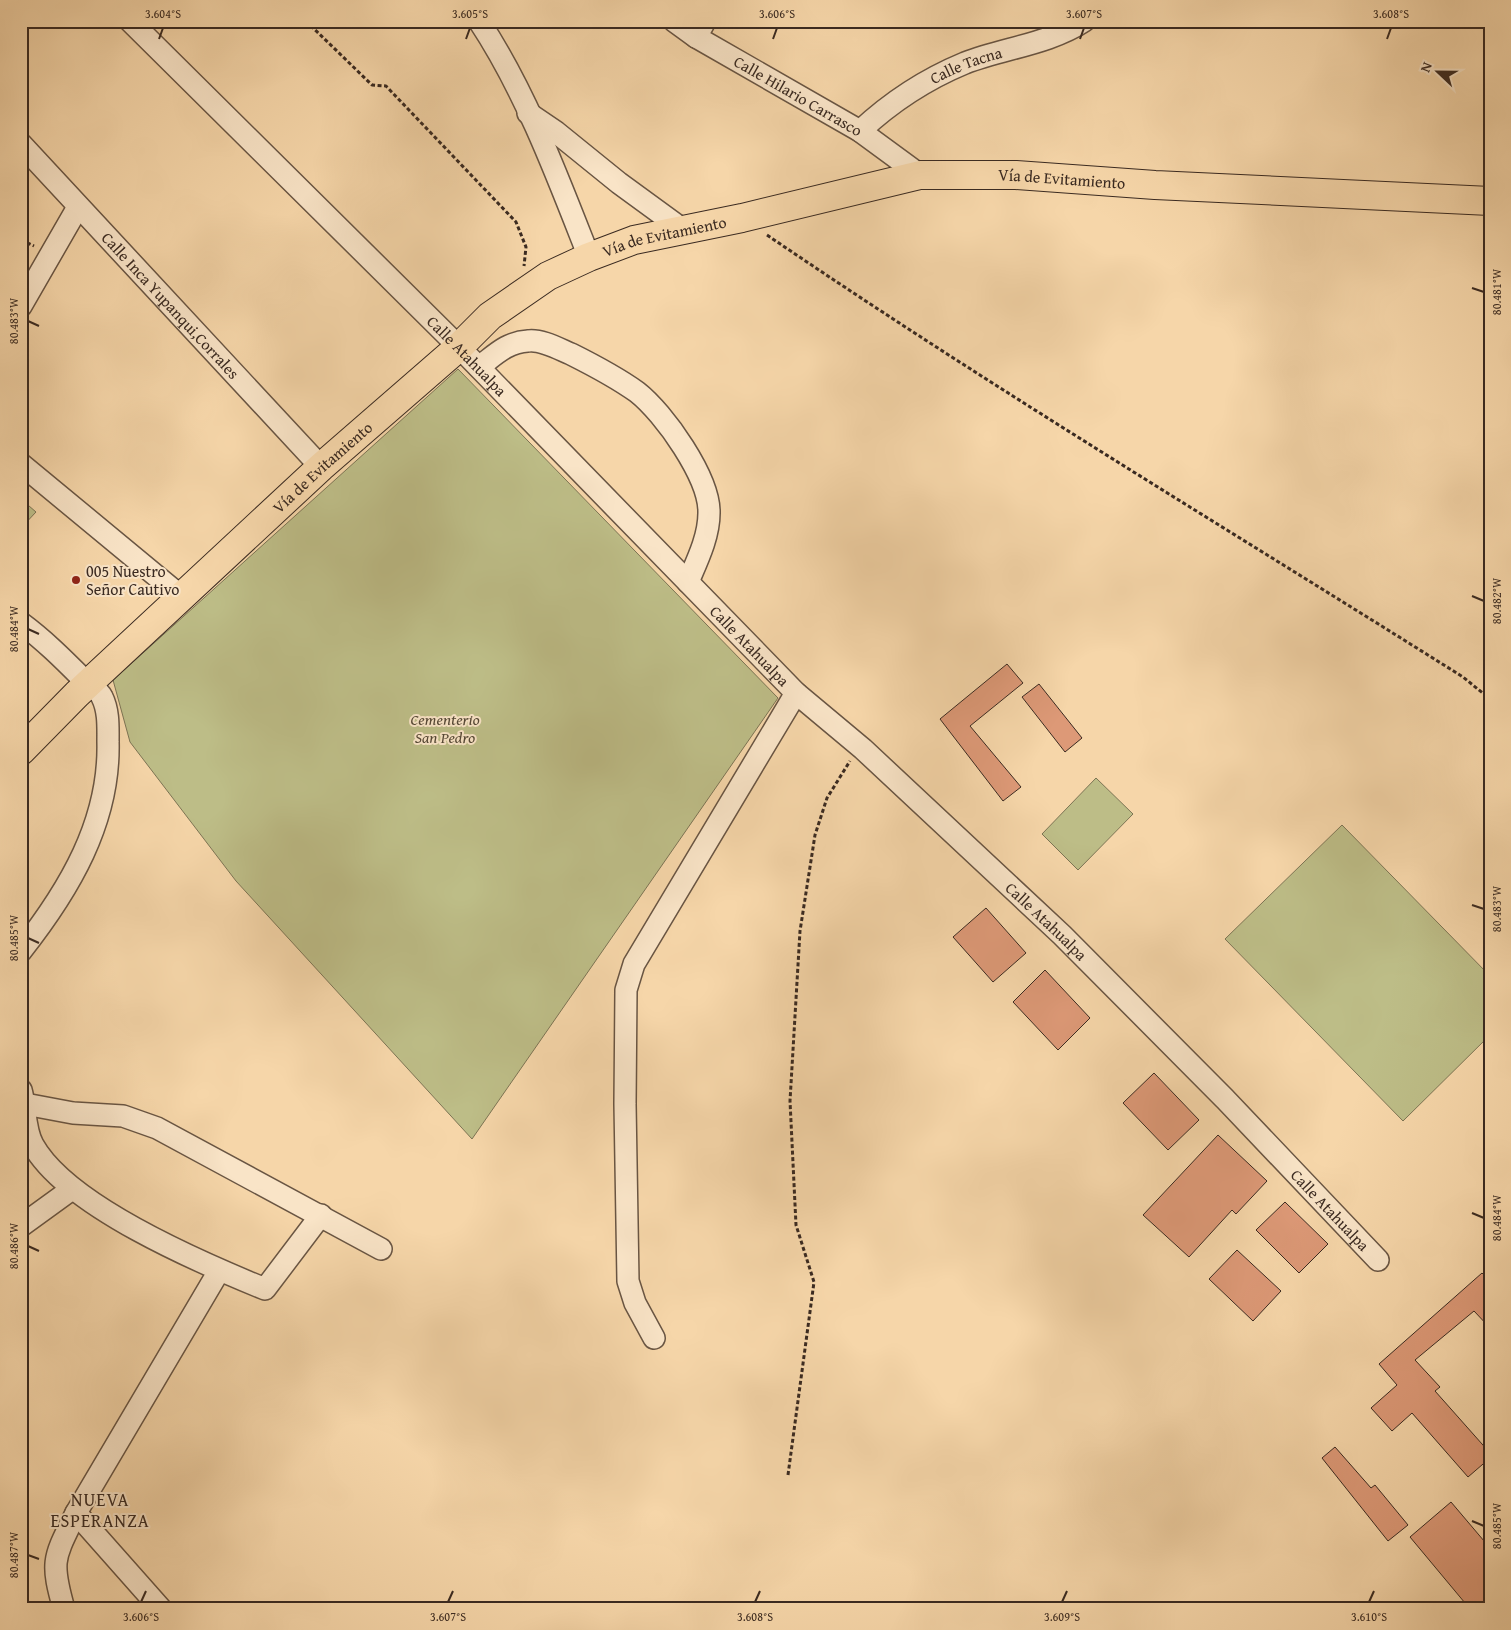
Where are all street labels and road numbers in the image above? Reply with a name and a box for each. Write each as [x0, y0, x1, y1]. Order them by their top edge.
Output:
street label: Calle Tacna [925, 40, 1005, 90]
street label: Calle Hilario Carrasco [729, 49, 867, 142]
street label: Vía de Evitamiento [998, 163, 1126, 195]
street label: Vía de Evitamiento [599, 209, 729, 263]
street label: Calle Inca Yupanqui,Corrales [96, 226, 245, 384]
street label: Calle Atahualpa [422, 310, 513, 402]
street label: Vía de Evitamiento [267, 416, 378, 519]
street label: Calle Atahualpa [705, 600, 795, 692]
street label: Calle Atahualpa [1000, 876, 1093, 966]
street label: Calle Atahualpa [1285, 1163, 1376, 1257]

